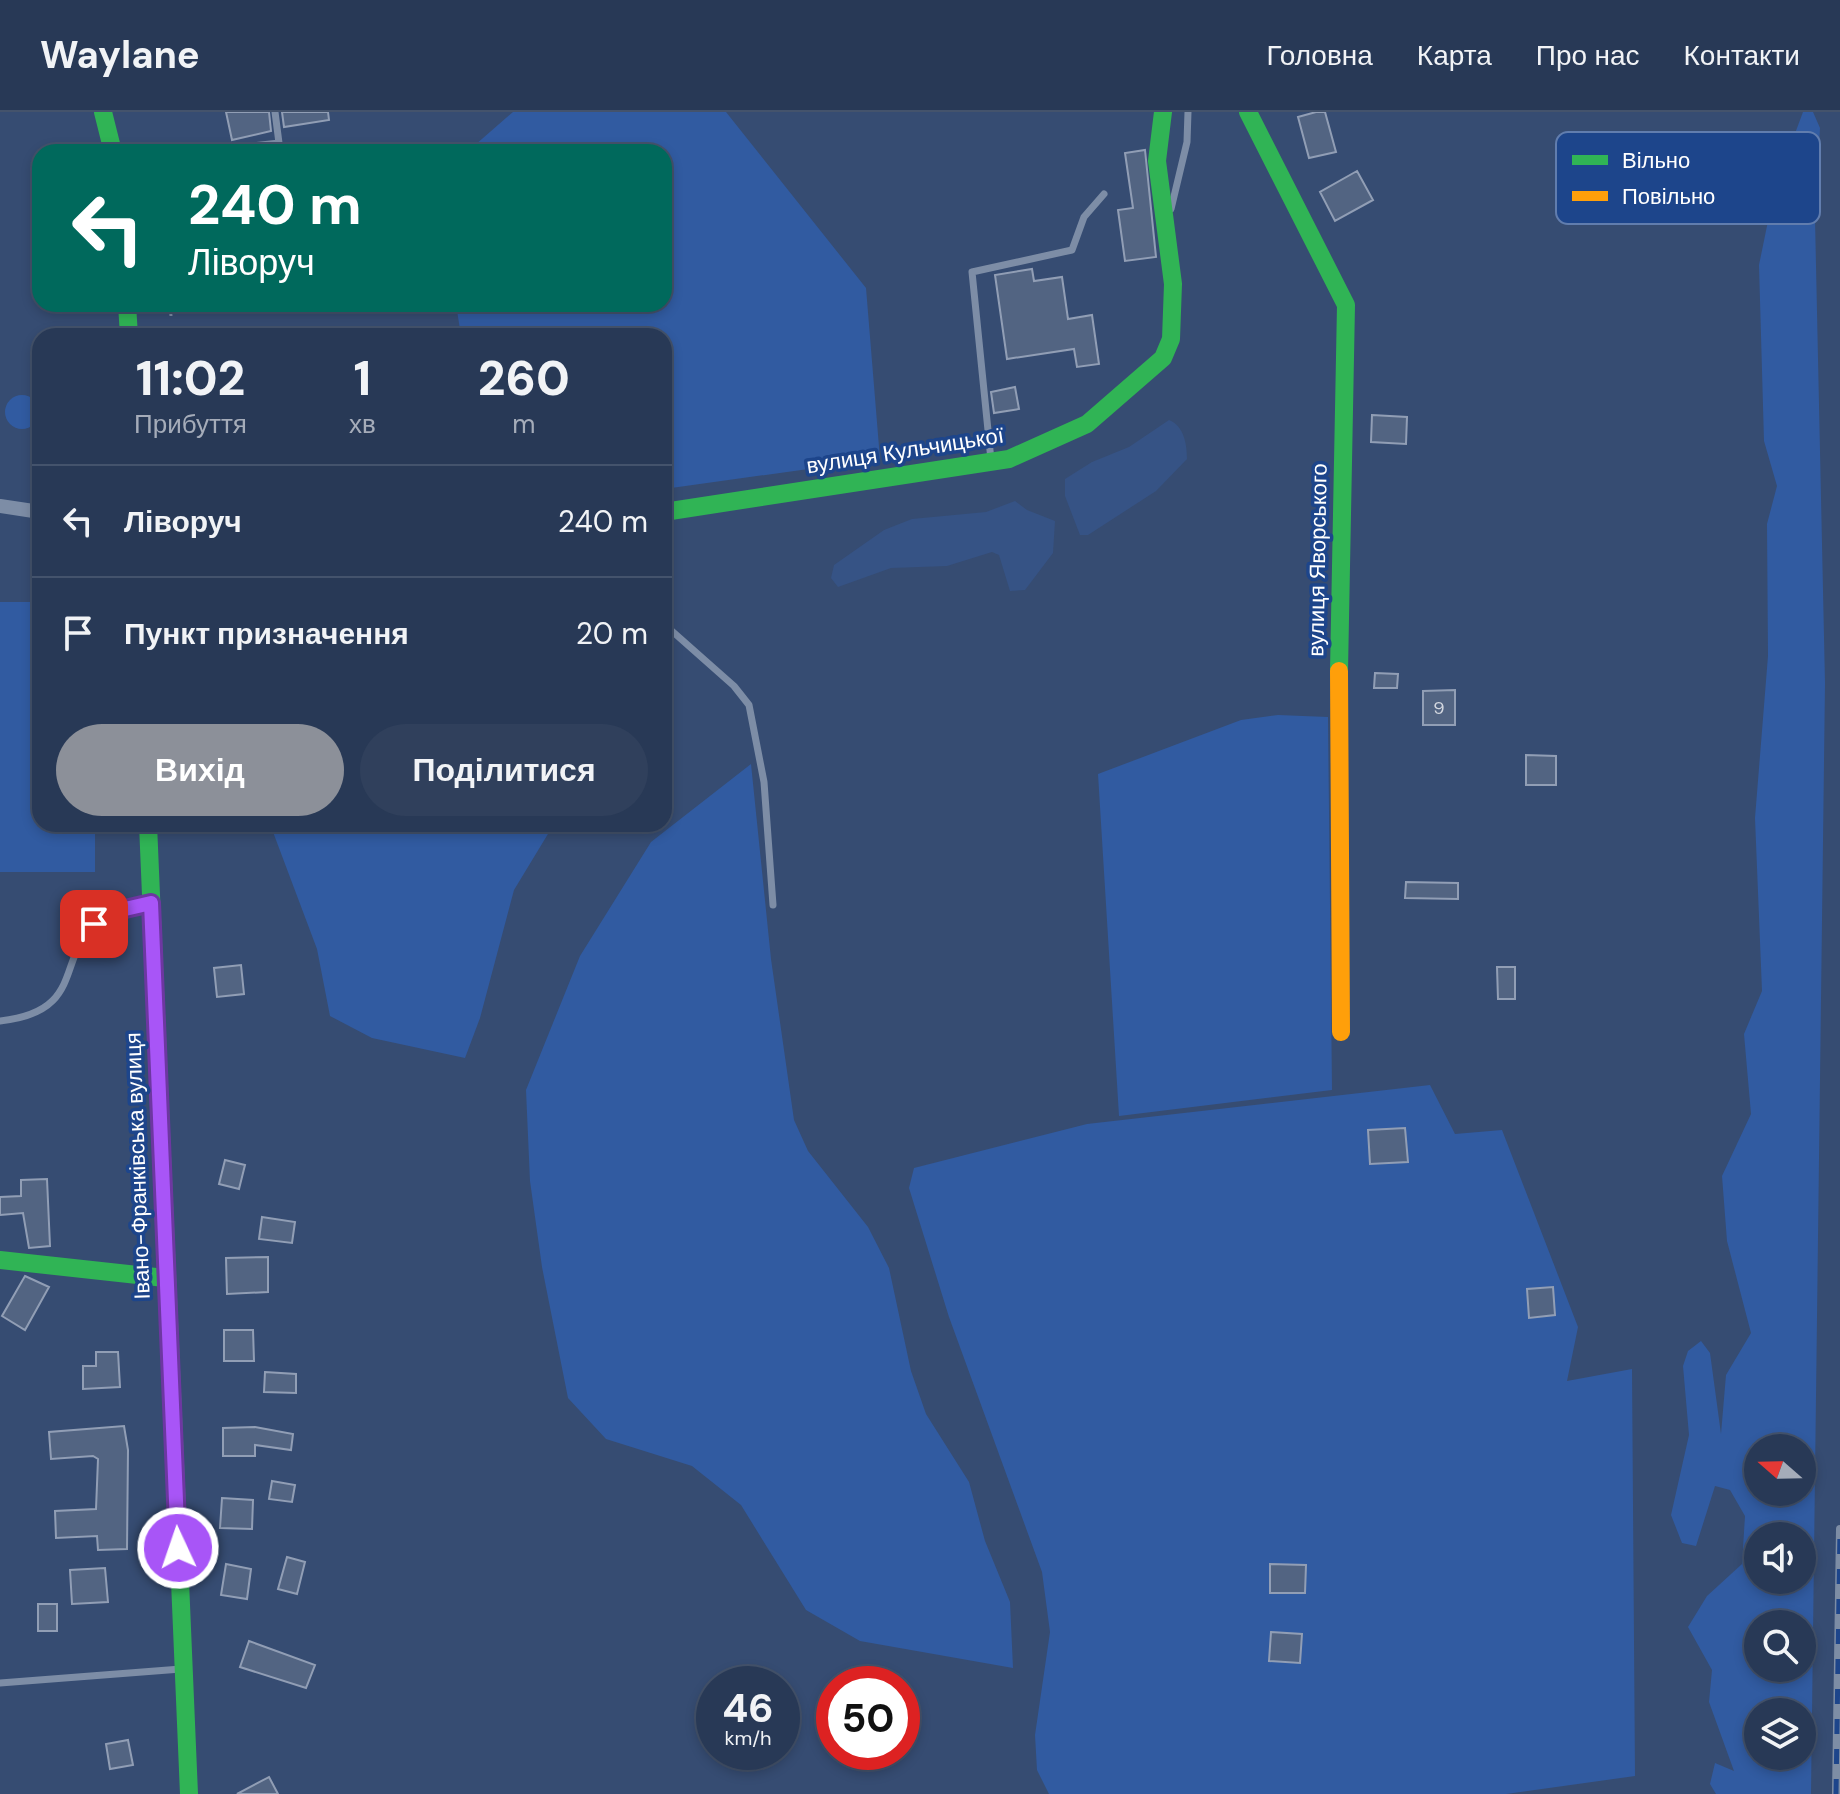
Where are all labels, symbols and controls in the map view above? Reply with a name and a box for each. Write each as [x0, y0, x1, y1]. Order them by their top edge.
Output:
text: Waylane [40, 30, 200, 80]
text: Головна [1266, 37, 1373, 74]
text: Карта [1417, 37, 1492, 74]
text: Про нас [1536, 37, 1640, 74]
text: Контакти [1684, 37, 1800, 74]
legend [1556, 132, 1820, 224]
text: Вільно [1622, 146, 1690, 175]
text: 240 m [188, 168, 362, 241]
icon: left [56, 176, 160, 280]
text: Повільно [1622, 182, 1715, 211]
text: Ліворуч [188, 239, 315, 286]
text: 11:02 [136, 347, 245, 410]
text: 1 [354, 347, 371, 410]
text: 260 [478, 347, 570, 410]
text: Прибуття [134, 407, 247, 441]
text: хв [349, 407, 376, 441]
text: m [512, 407, 535, 441]
street label: вулиця Кульчицької [804, 421, 1006, 480]
street label: вулиця Яворського [1301, 463, 1334, 657]
icon: left [56, 499, 100, 543]
text: Ліворуч [124, 502, 242, 541]
text: 240 m [558, 502, 648, 541]
icon: arrive [56, 611, 100, 655]
text: Пункт призначення [124, 614, 409, 653]
text: 20 m [576, 614, 648, 653]
house number: 9 [1433, 696, 1445, 720]
button: Вихід [56, 724, 344, 816]
button: Поділитися [360, 724, 648, 816]
pin [60, 890, 128, 958]
icon: arrive [72, 902, 116, 946]
street label: Івано-Франківська вулиця [118, 1032, 157, 1300]
north arrow [1744, 1434, 1816, 1506]
map controls [1744, 1434, 1816, 1770]
position arrow [136, 1506, 220, 1590]
button: sound [1744, 1522, 1816, 1594]
button: search [1744, 1610, 1816, 1682]
speed limit sign: 50 [816, 1666, 920, 1770]
text: 46 [722, 1682, 774, 1734]
button: layers [1744, 1698, 1816, 1770]
text: km/h [724, 1725, 772, 1751]

